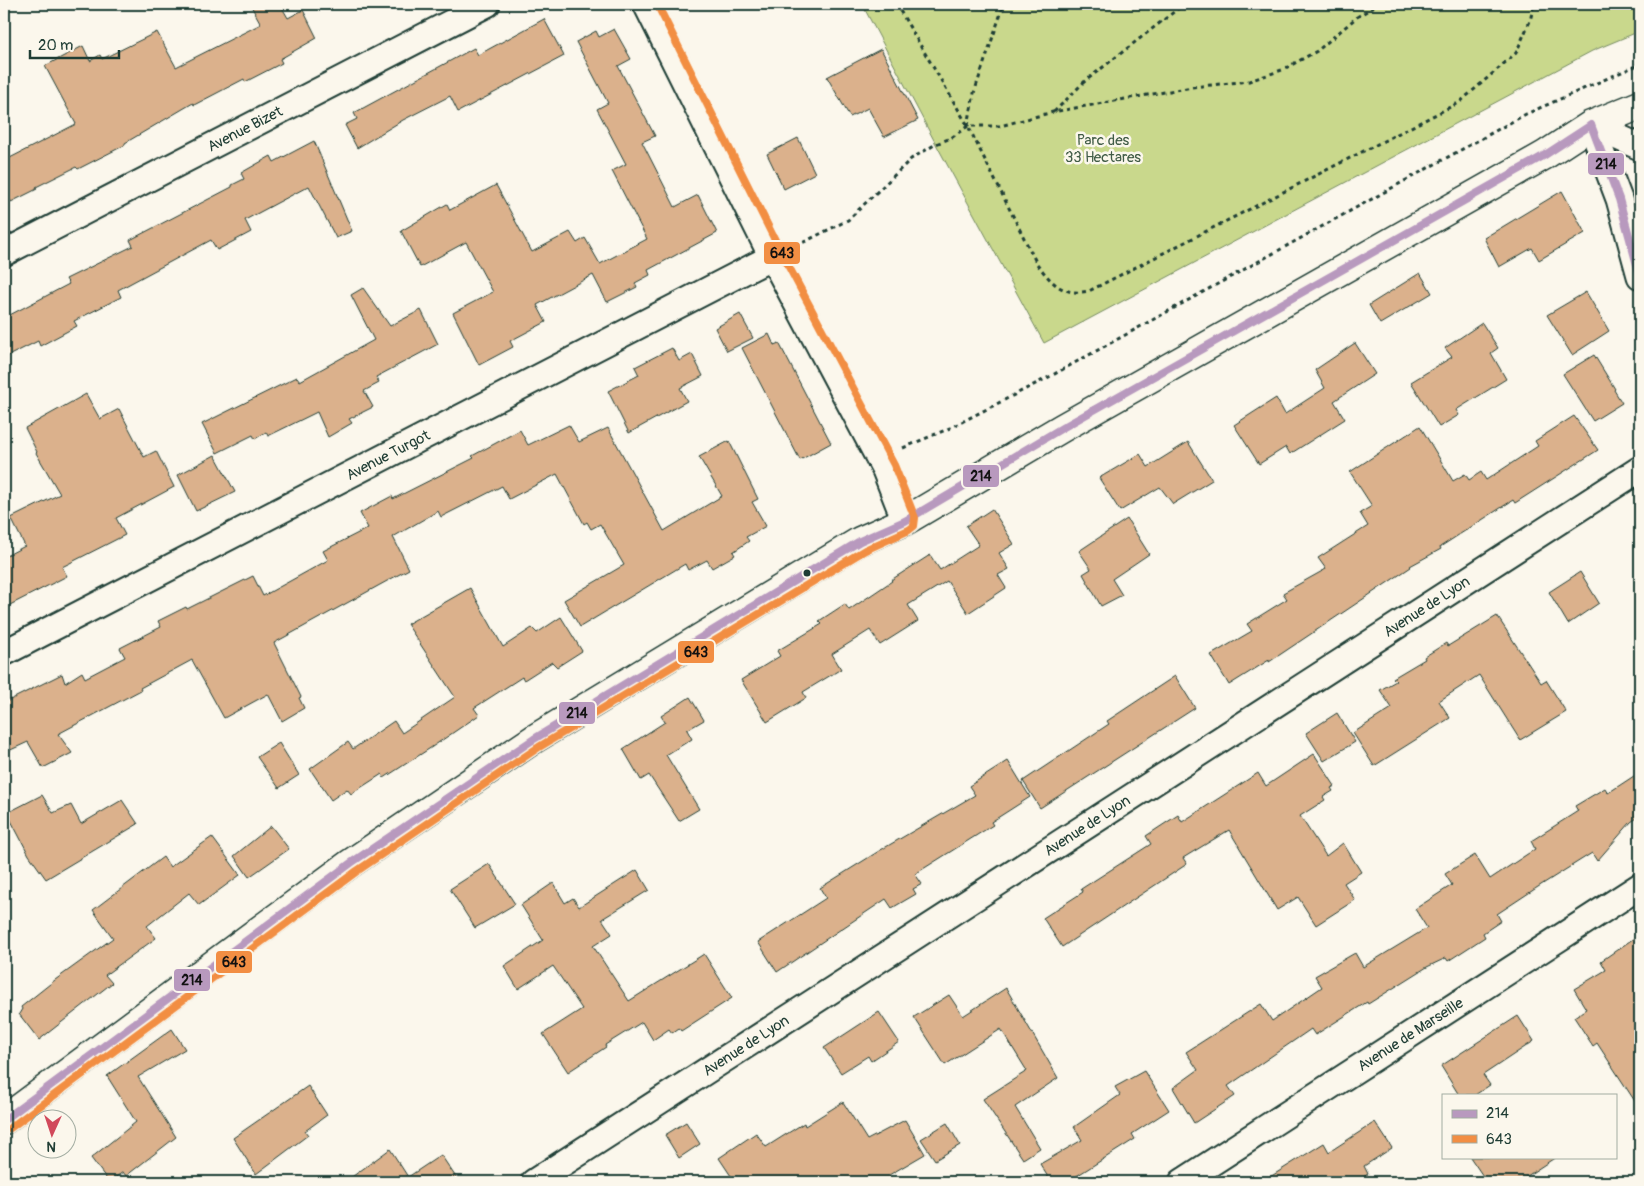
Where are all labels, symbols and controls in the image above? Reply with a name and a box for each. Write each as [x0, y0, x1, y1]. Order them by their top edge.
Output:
scale bar [30, 28, 119, 60]
text: 20 m [38, 36, 73, 55]
street label: Avenue Bizet [204, 101, 286, 156]
park label: Parc des 33 Hectares [1065, 131, 1141, 167]
line badge: 214 [1587, 152, 1625, 176]
text: 214 [1595, 156, 1618, 173]
line badge: 643 [763, 241, 801, 265]
text: 643 [770, 245, 794, 262]
street label: Avenue Turgot [343, 425, 434, 485]
line badge: 214 [962, 464, 1000, 488]
text: 214 [970, 468, 993, 485]
unlabelled marker [802, 568, 812, 578]
street label: Avenue de Lyon [1380, 572, 1473, 641]
line badge: 643 [677, 640, 715, 664]
text: 643 [684, 644, 708, 661]
line badge: 214 [558, 701, 596, 725]
text: 214 [566, 705, 589, 722]
street label: Avenue de Lyon [1040, 791, 1134, 860]
line badge: 643 [215, 950, 253, 974]
text: 643 [222, 954, 246, 971]
line badge: 214 [173, 968, 211, 992]
text: 214 [181, 972, 204, 989]
street label: Avenue de Marseille [1354, 993, 1467, 1075]
street label: Avenue de Lyon [699, 1011, 793, 1080]
legend [1442, 1094, 1616, 1158]
text: 214 [1486, 1104, 1509, 1123]
north arrow [28, 1108, 78, 1158]
text: 643 [1486, 1130, 1512, 1149]
text: N [46, 1138, 57, 1155]

